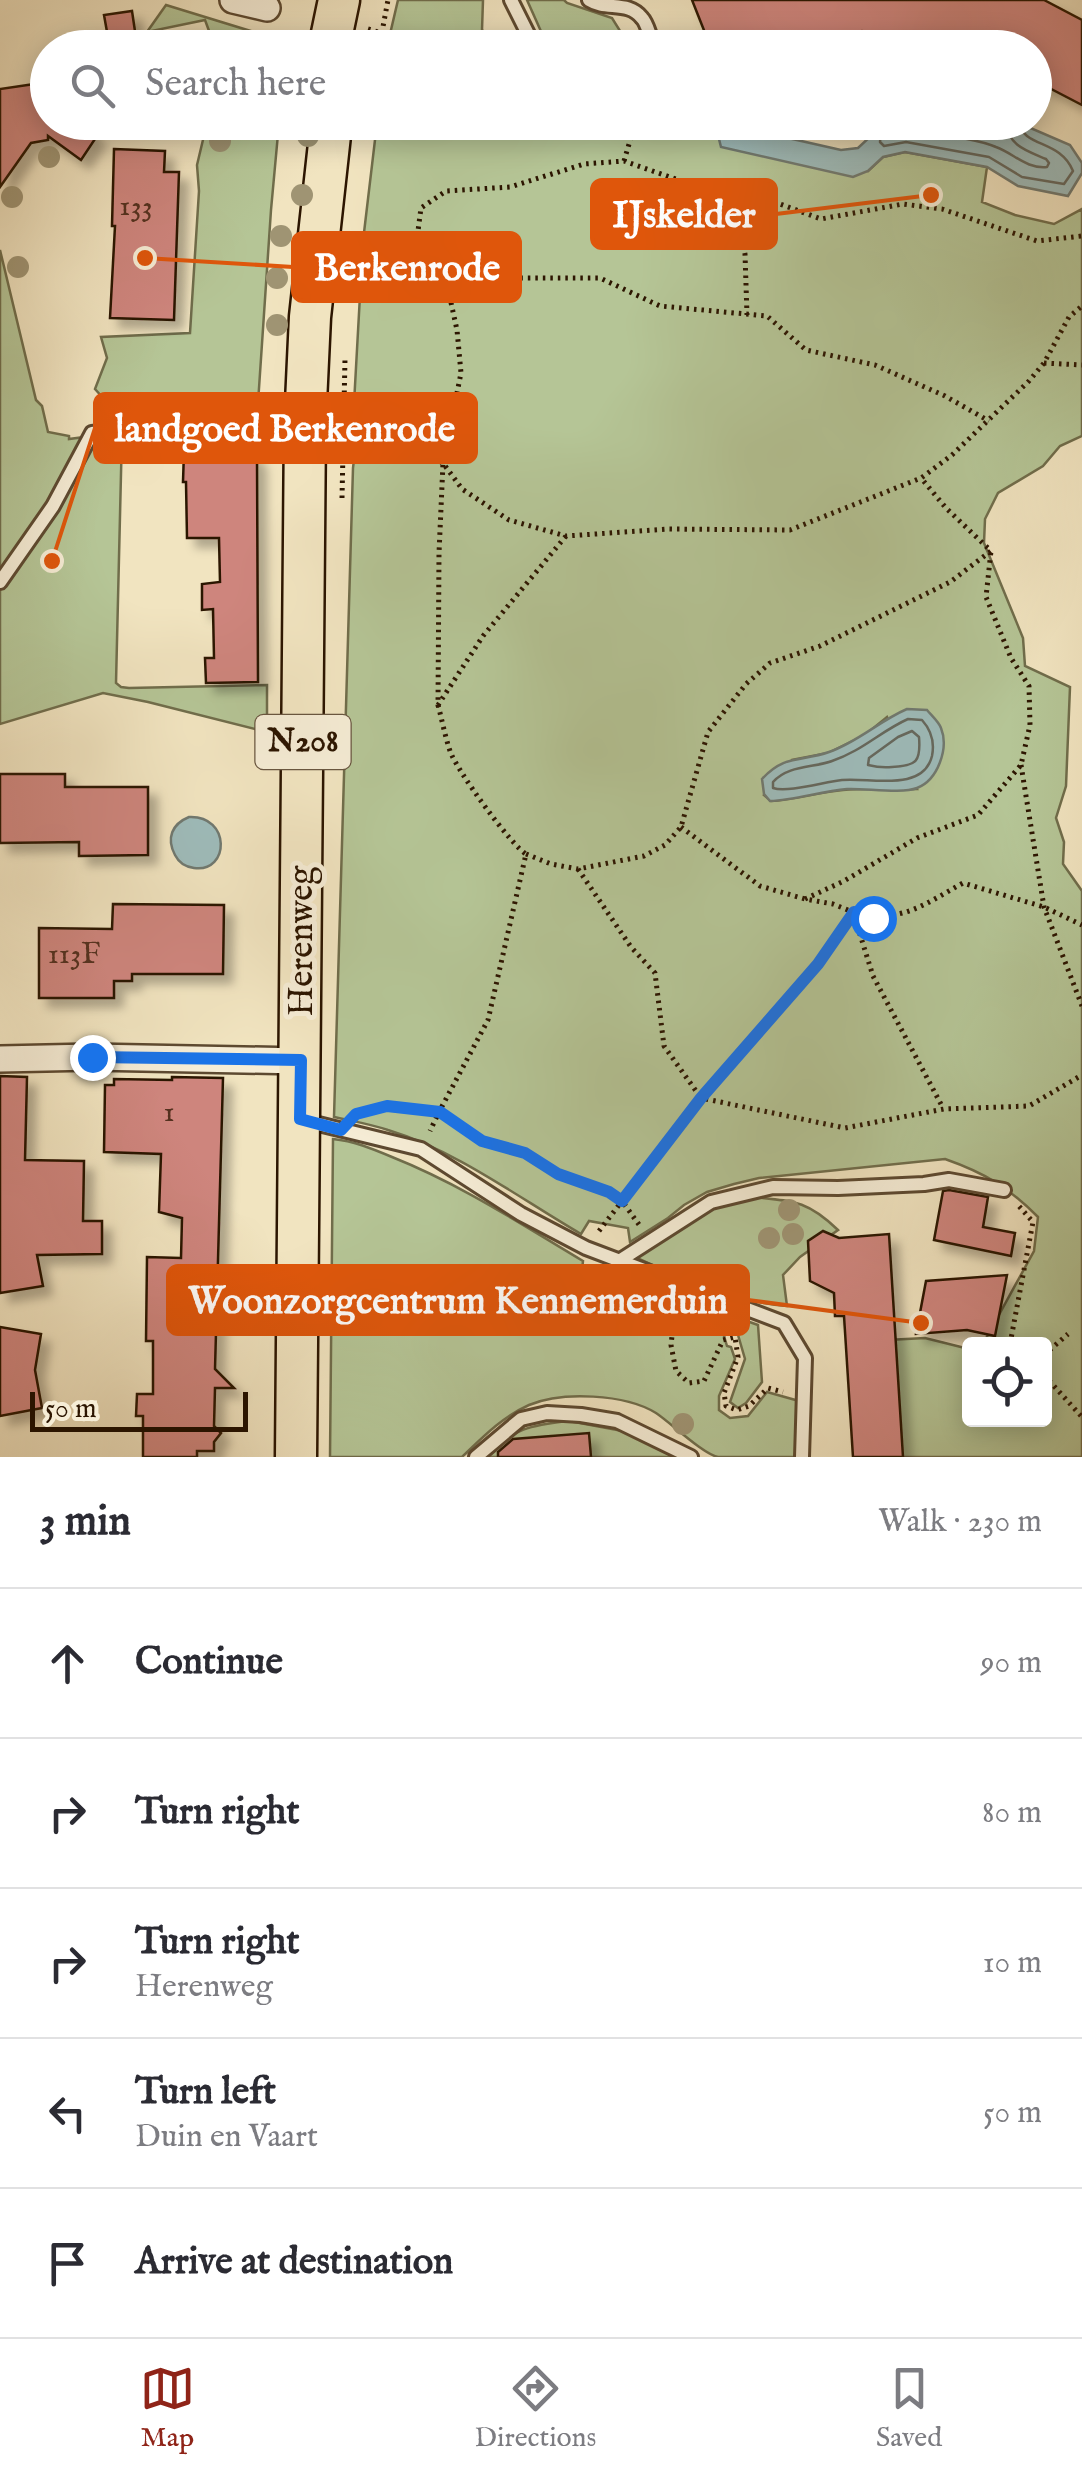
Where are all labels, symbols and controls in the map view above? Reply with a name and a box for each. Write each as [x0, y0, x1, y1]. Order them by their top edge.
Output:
search box [30, 30, 1052, 140]
icon: search [65, 58, 120, 113]
text: Search here [145, 61, 326, 109]
callout: IJskelder [592, 180, 776, 248]
house number: 133 [119, 188, 153, 226]
text: IJskelder [612, 193, 757, 241]
callout: Berkenrode [293, 233, 520, 301]
text: Berkenrode [314, 246, 501, 294]
callout: landgoed Berkenrode [95, 394, 476, 462]
text: landgoed Berkenrode [114, 407, 456, 455]
road number: N208 [256, 715, 350, 769]
street label: Herenweg [280, 865, 325, 1016]
route start [851, 896, 897, 942]
house number: 113F [48, 936, 100, 974]
route end [70, 1035, 116, 1081]
house number: 1 [163, 1094, 175, 1132]
callout: Woonzorgcentrum Kennemerduin [168, 1266, 748, 1334]
text: Woonzorgcentrum Kennemerduin [188, 1279, 728, 1327]
map controls [962, 1337, 1052, 1427]
button: locate [962, 1337, 1052, 1427]
scale bar [30, 1387, 248, 1432]
text: 50 m [45, 1392, 97, 1427]
text: 3 min [40, 1496, 131, 1549]
text: Walk · 230 m [878, 1502, 1042, 1543]
icon: ahead [40, 1636, 95, 1691]
text: Continue [135, 1639, 283, 1687]
text: 90 m [981, 1643, 1042, 1684]
icon: right [40, 1786, 95, 1841]
text: Turn right [135, 1789, 299, 1837]
text: 80 m [982, 1793, 1042, 1834]
text: Turn right [135, 1919, 299, 1967]
icon: right [40, 1936, 95, 1991]
text: 10 m [983, 1943, 1042, 1984]
text: Herenweg [135, 1967, 273, 2008]
text: Turn left [135, 2069, 276, 2117]
icon: left [40, 2086, 95, 2141]
text: 50 m [983, 2093, 1042, 2134]
text: Duin en Vaart [135, 2117, 318, 2158]
icon: arrive [40, 2236, 95, 2291]
text: Arrive at destination [135, 2239, 453, 2287]
tab: Map [140, 2361, 195, 2456]
tab: Directions [474, 2361, 596, 2456]
tab: Saved [876, 2361, 942, 2456]

